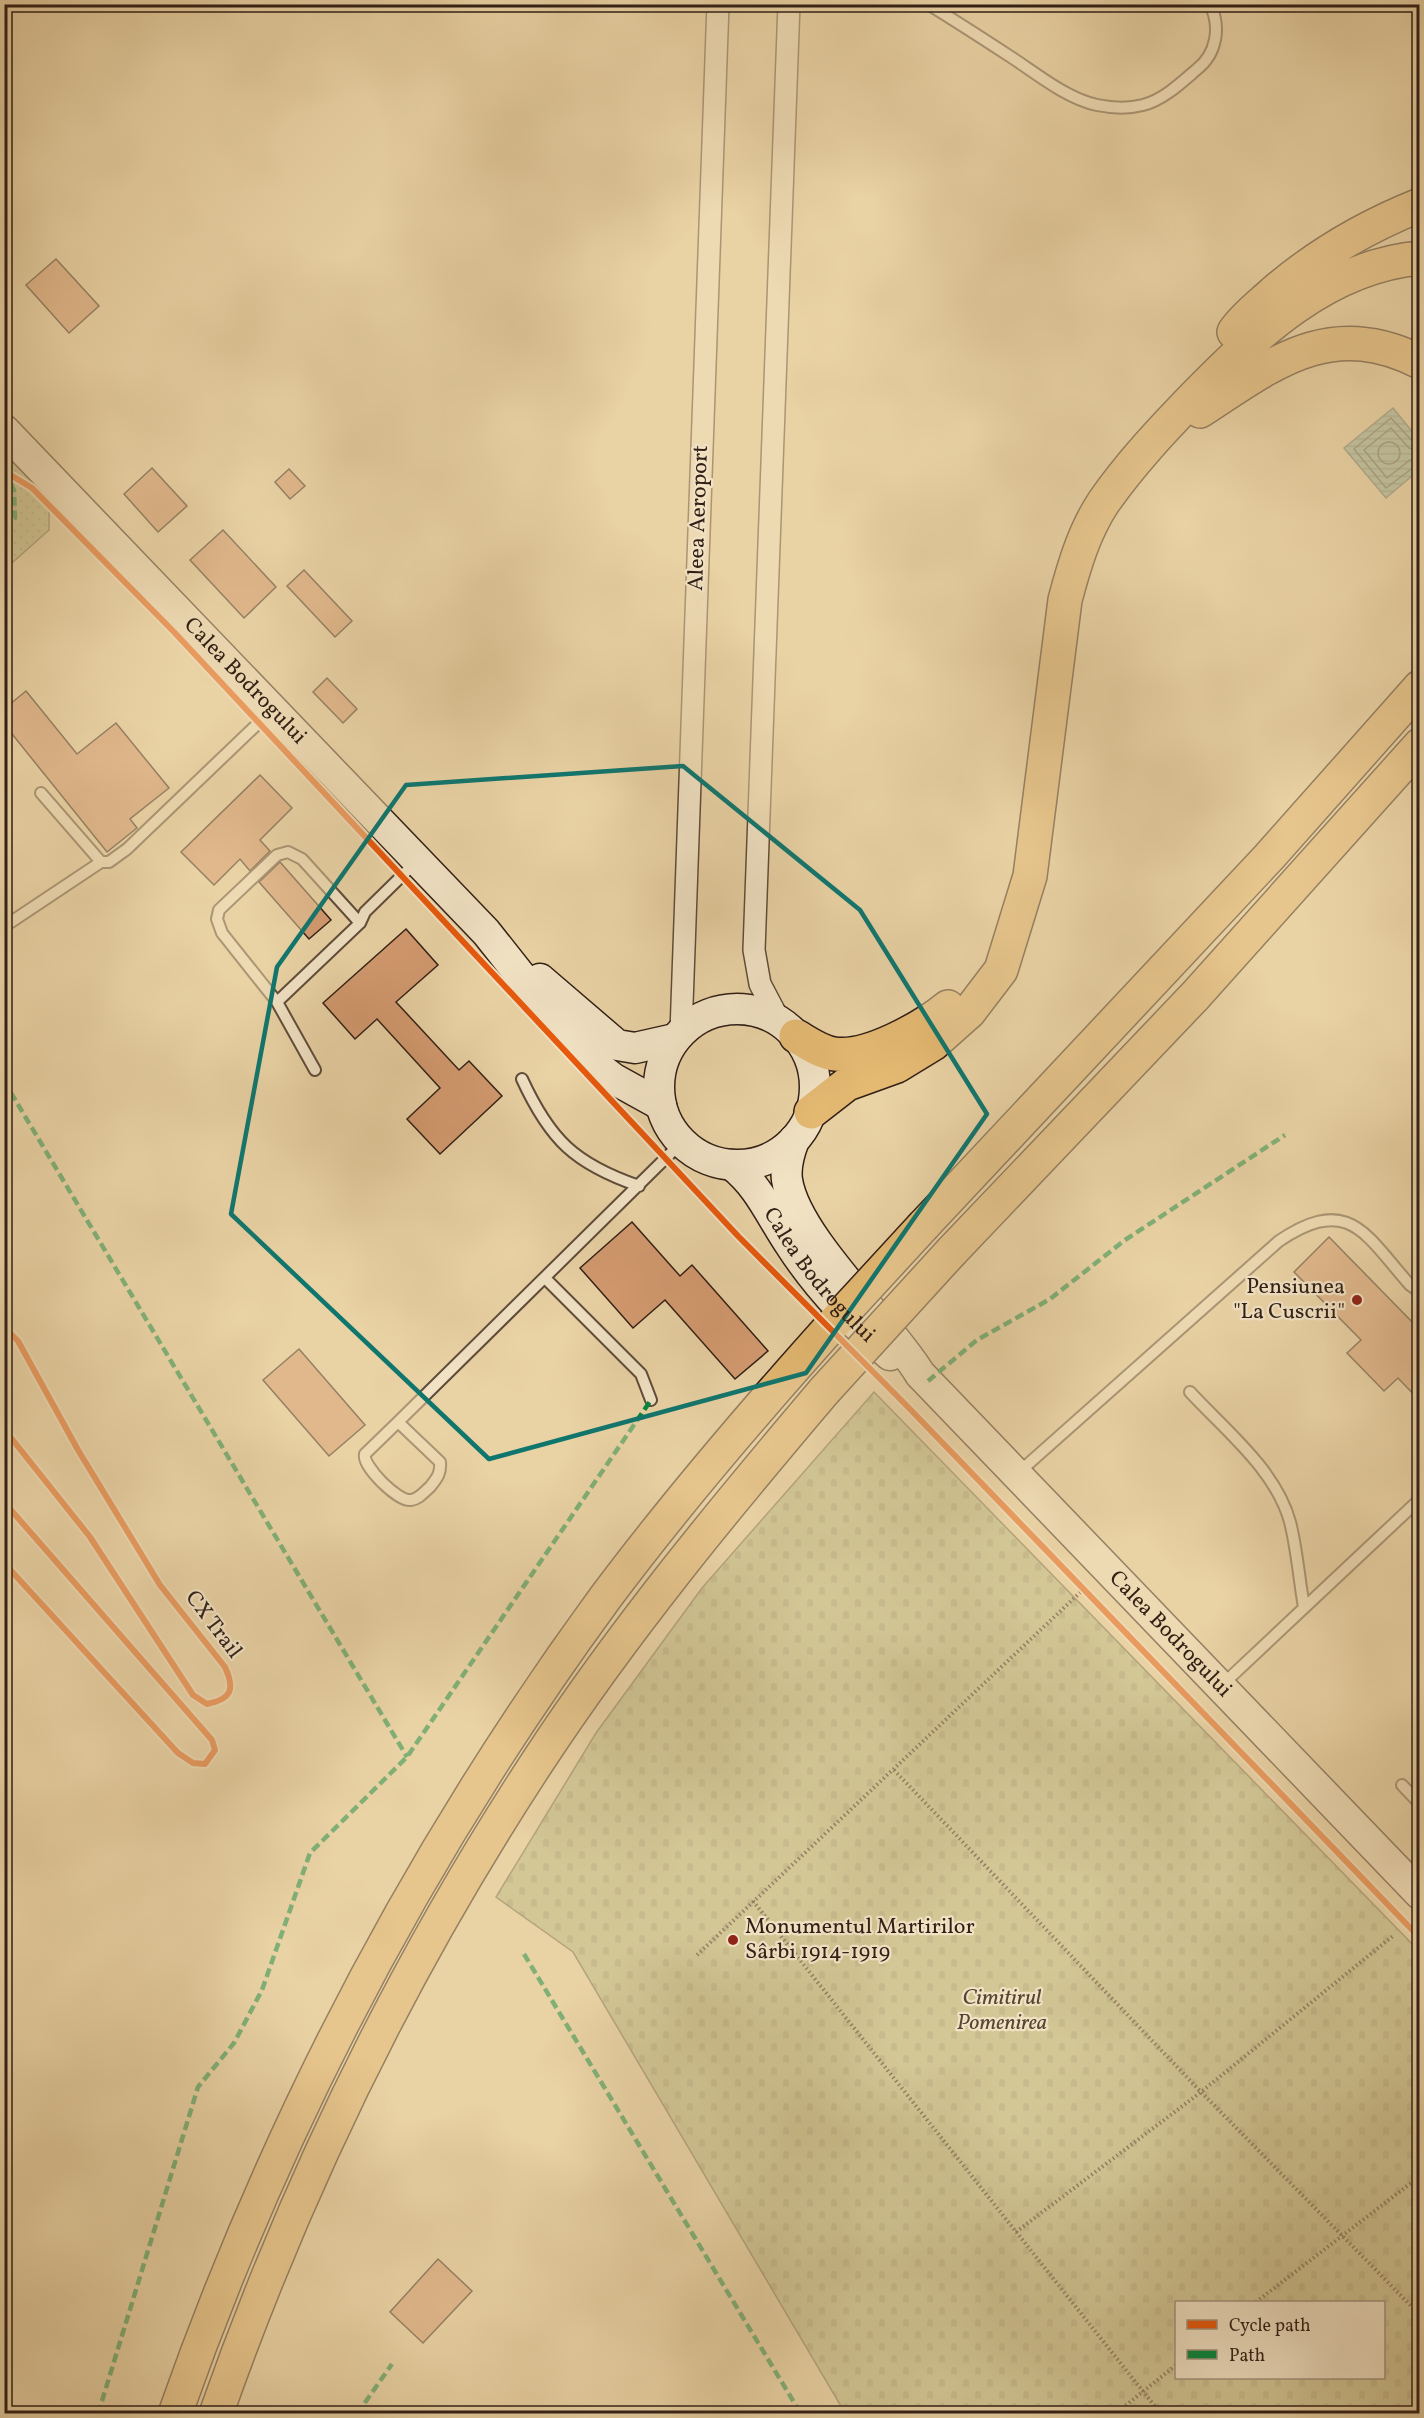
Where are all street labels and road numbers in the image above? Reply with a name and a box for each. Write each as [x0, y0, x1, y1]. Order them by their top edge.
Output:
street label: Aleea Aeroport [681, 444, 717, 591]
street label: Calea Bodrogului [176, 610, 314, 752]
street label: Calea Bodrogului [755, 1202, 882, 1350]
street label: Calea Bodrogului [1102, 1564, 1239, 1705]
street label: CX Trail [177, 1584, 249, 1666]

